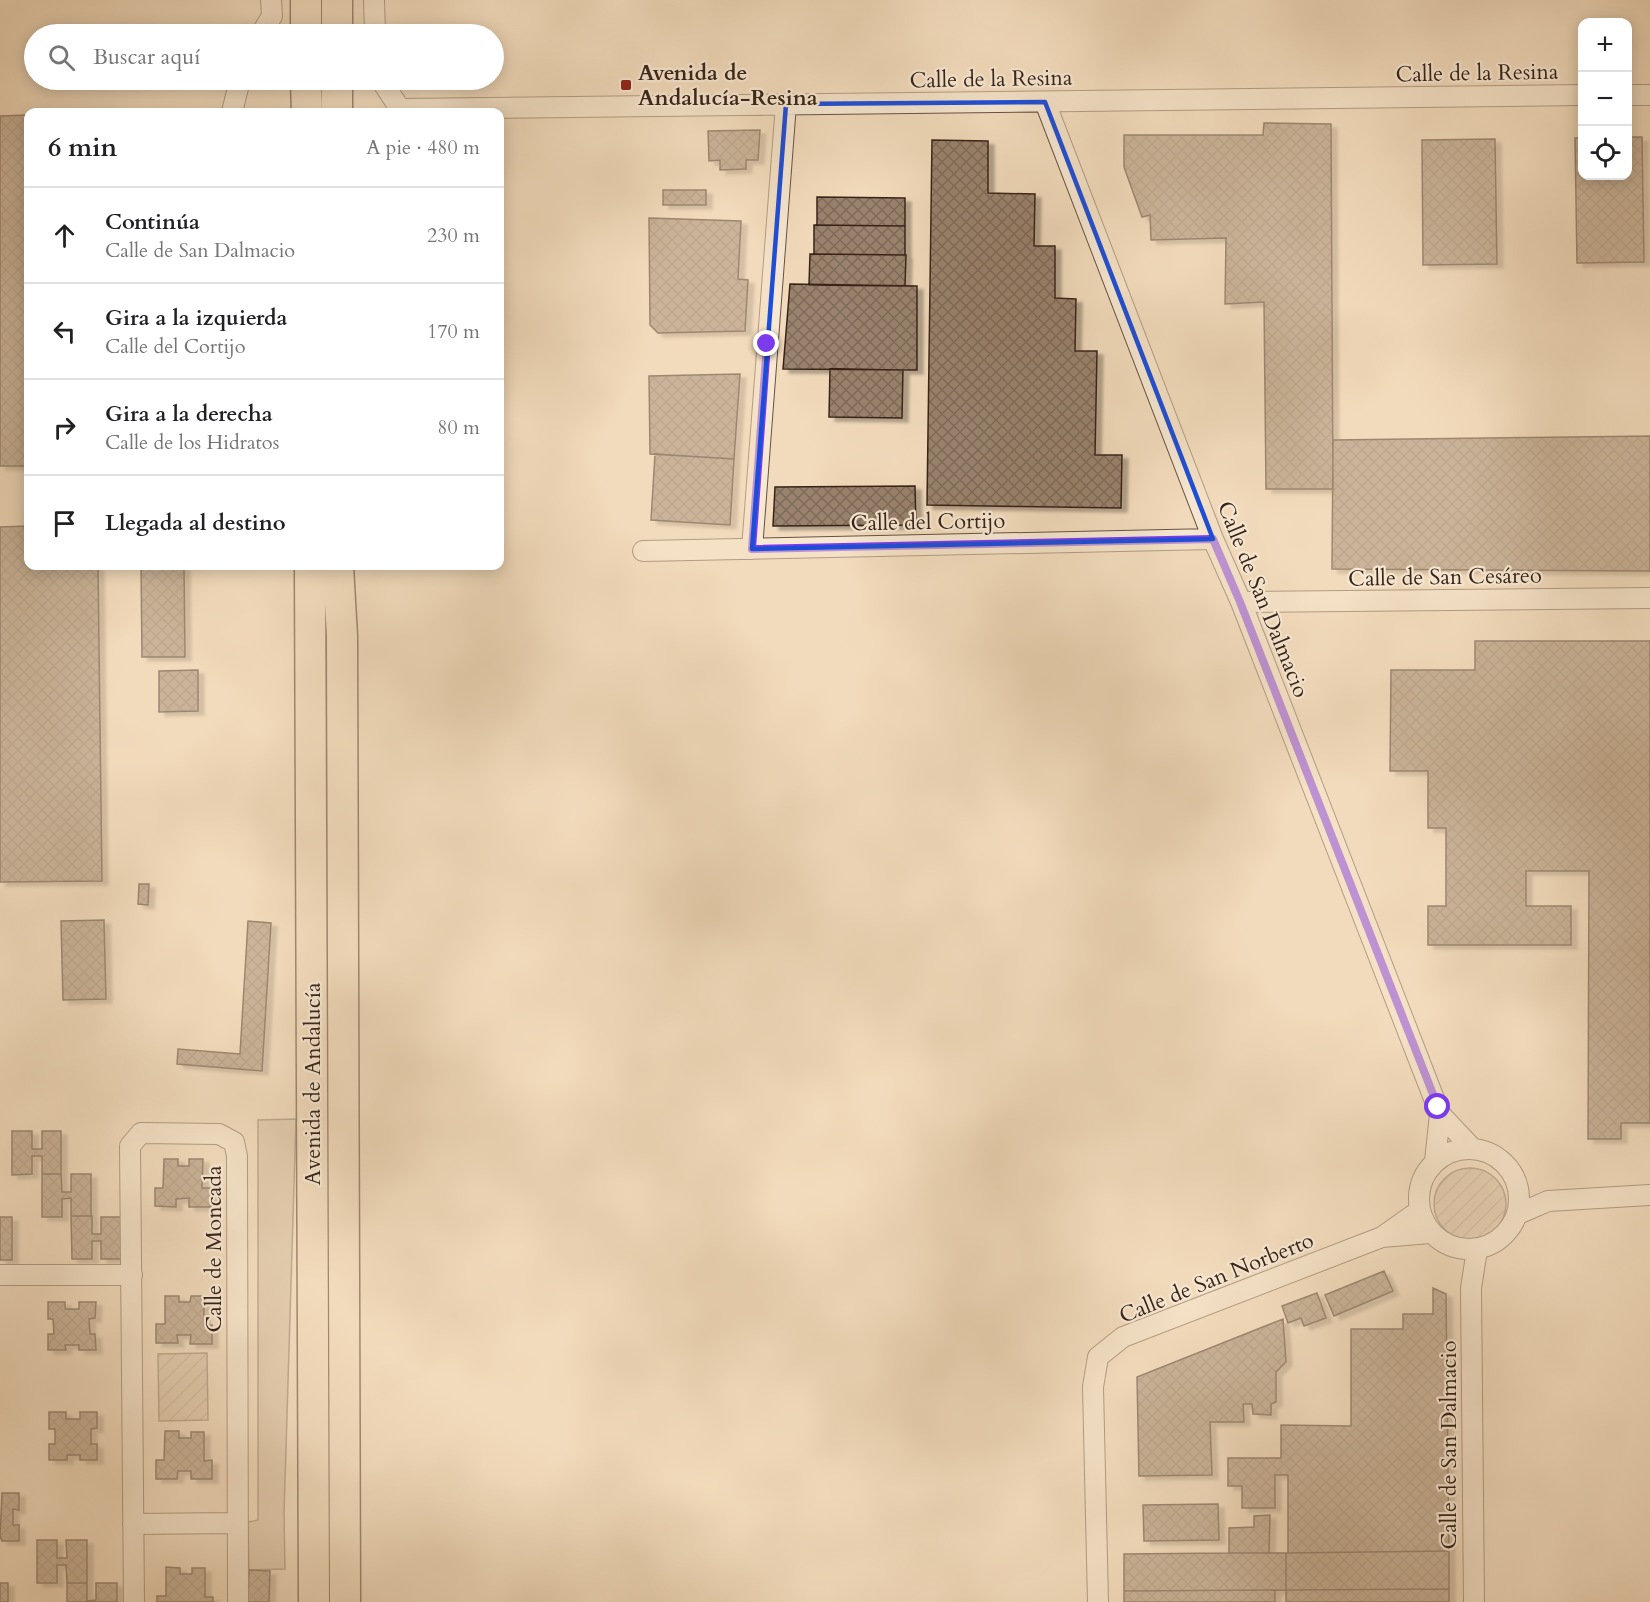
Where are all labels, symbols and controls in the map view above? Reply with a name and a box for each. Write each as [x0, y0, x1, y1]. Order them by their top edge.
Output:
map controls [1578, 18, 1632, 180]
button: + [1578, 18, 1632, 72]
search box [24, 24, 504, 90]
icon: search [45, 41, 78, 74]
text: Buscar aquí [93, 42, 200, 72]
street label: Calle de la Resina [1395, 57, 1559, 89]
place label: Avenida de Andalucía-Resina [638, 58, 818, 113]
street label: Calle de la Resina [909, 63, 1073, 95]
button: − [1578, 72, 1632, 126]
marker: Avenida de Andalucía-Resina [619, 78, 633, 92]
button: locate [1578, 126, 1632, 180]
text: 6 min [48, 130, 117, 165]
text: A pie · 480 m [366, 134, 480, 161]
text: Continúa [105, 207, 200, 237]
icon: ahead [48, 219, 81, 252]
text: 230 m [427, 222, 480, 249]
text: Calle de San Dalmacio [105, 237, 295, 264]
text: Gira a la izquierda [105, 303, 288, 333]
icon: left [48, 315, 81, 348]
text: 170 m [427, 318, 480, 345]
route end [753, 330, 779, 356]
text: Calle del Cortijo [105, 333, 246, 360]
text: Gira a la derecha [105, 399, 273, 429]
icon: right [48, 411, 81, 444]
text: 80 m [437, 414, 480, 441]
text: Calle de los Hidratos [105, 429, 279, 456]
street label: Calle de San Dalmacio [1210, 497, 1316, 702]
street label: Calle del Cortijo [850, 506, 1006, 538]
icon: arrive [48, 507, 81, 540]
text: Llegada al destino [105, 508, 286, 538]
street label: Calle de San Cesáreo [1348, 560, 1542, 594]
street label: Avenida de Andalucía [298, 982, 328, 1185]
route start [1424, 1093, 1450, 1119]
street label: Calle de Moncada [199, 1165, 229, 1332]
street label: Calle de San Norberto [1115, 1225, 1318, 1331]
street label: Calle de San Dalmacio [1434, 1340, 1464, 1550]

